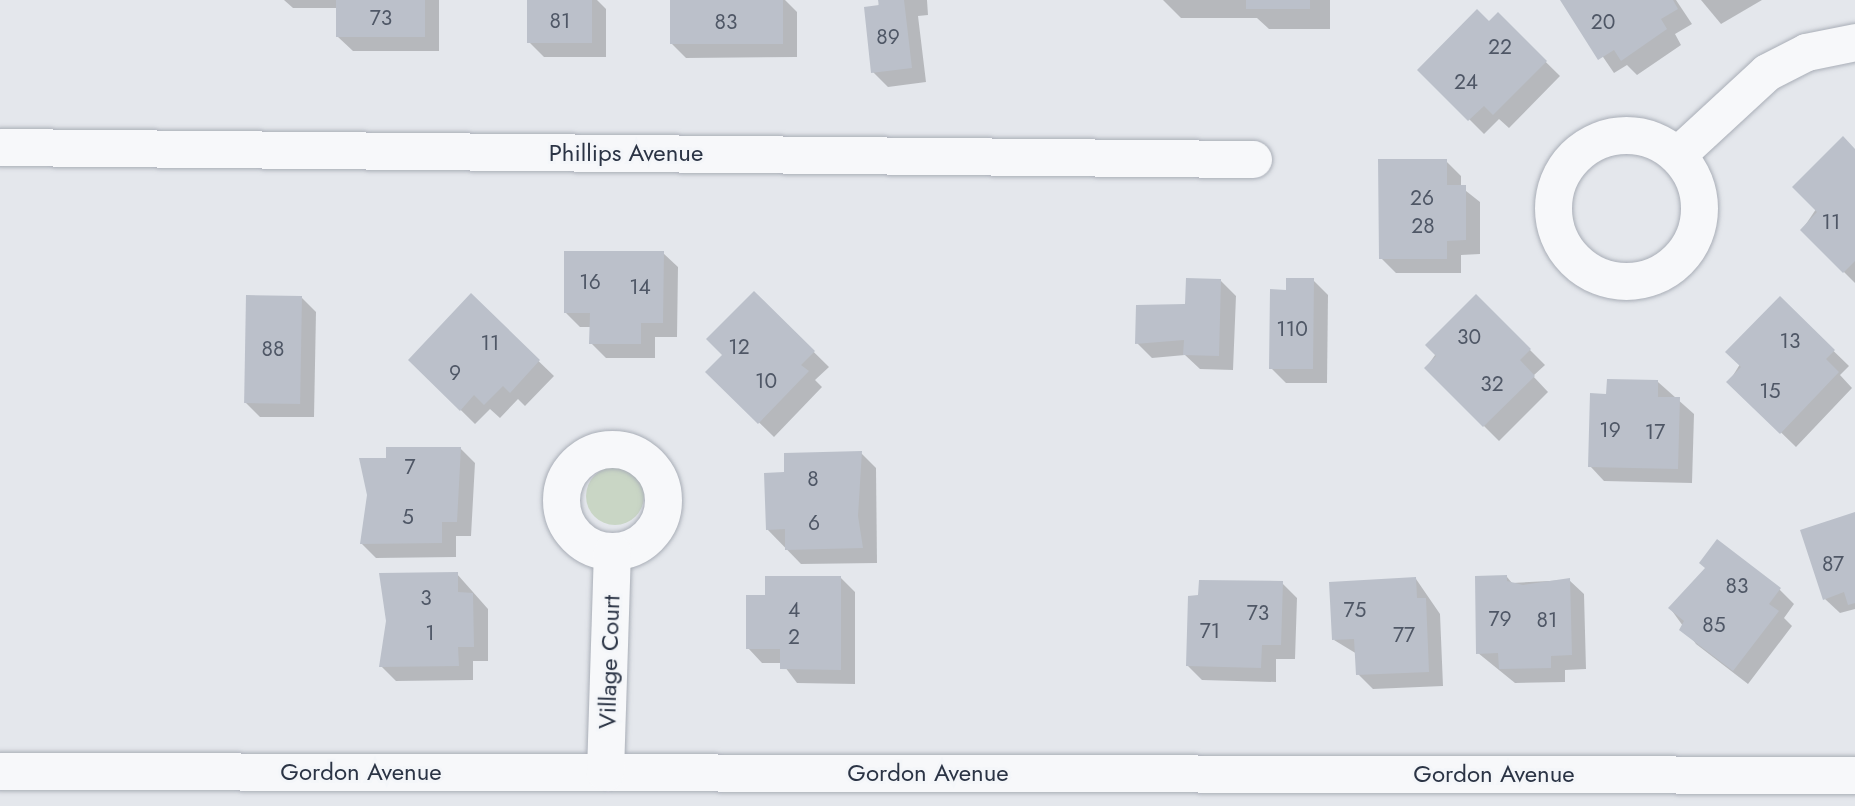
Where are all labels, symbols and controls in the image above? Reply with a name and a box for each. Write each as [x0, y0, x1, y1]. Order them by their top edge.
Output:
house number: 73 [370, 5, 392, 31]
house number: 81 [550, 8, 570, 34]
house number: 83 [715, 9, 737, 35]
house number: 20 [1591, 9, 1615, 35]
house number: 89 [876, 24, 900, 50]
house number: 22 [1488, 34, 1512, 60]
house number: 24 [1454, 69, 1478, 95]
street label: Phillips Avenue [549, 139, 703, 167]
house number: 26 [1410, 185, 1434, 211]
house number: 11 [1822, 209, 1840, 235]
house number: 28 [1411, 213, 1435, 239]
house number: 16 [579, 269, 601, 295]
house number: 14 [629, 274, 651, 300]
house number: 110 [1276, 316, 1308, 342]
house number: 30 [1457, 324, 1481, 350]
house number: 13 [1780, 328, 1800, 354]
house number: 11 [481, 330, 499, 356]
house number: 12 [728, 334, 750, 360]
house number: 88 [262, 336, 284, 362]
house number: 9 [449, 360, 461, 386]
house number: 10 [755, 368, 777, 394]
house number: 32 [1480, 371, 1504, 397]
house number: 15 [1759, 378, 1781, 404]
house number: 19 [1599, 417, 1621, 443]
house number: 17 [1645, 419, 1665, 445]
house number: 7 [404, 454, 416, 480]
house number: 8 [807, 466, 819, 492]
house number: 5 [402, 504, 414, 530]
house number: 6 [808, 510, 820, 536]
house number: 87 [1822, 551, 1844, 577]
house number: 83 [1726, 573, 1748, 599]
house number: 3 [420, 585, 432, 611]
street label: Village Court [592, 595, 626, 729]
house number: 4 [788, 597, 800, 623]
house number: 75 [1344, 597, 1366, 623]
house number: 73 [1247, 600, 1269, 626]
house number: 79 [1488, 606, 1512, 632]
house number: 81 [1537, 607, 1557, 633]
house number: 85 [1702, 612, 1726, 638]
house number: 71 [1200, 618, 1220, 644]
house number: 1 [425, 620, 435, 646]
house number: 77 [1393, 622, 1415, 648]
house number: 2 [788, 624, 800, 650]
street label: Gordon Avenue [280, 758, 442, 786]
street label: Gordon Avenue [847, 759, 1009, 787]
street label: Gordon Avenue [1413, 760, 1575, 788]

